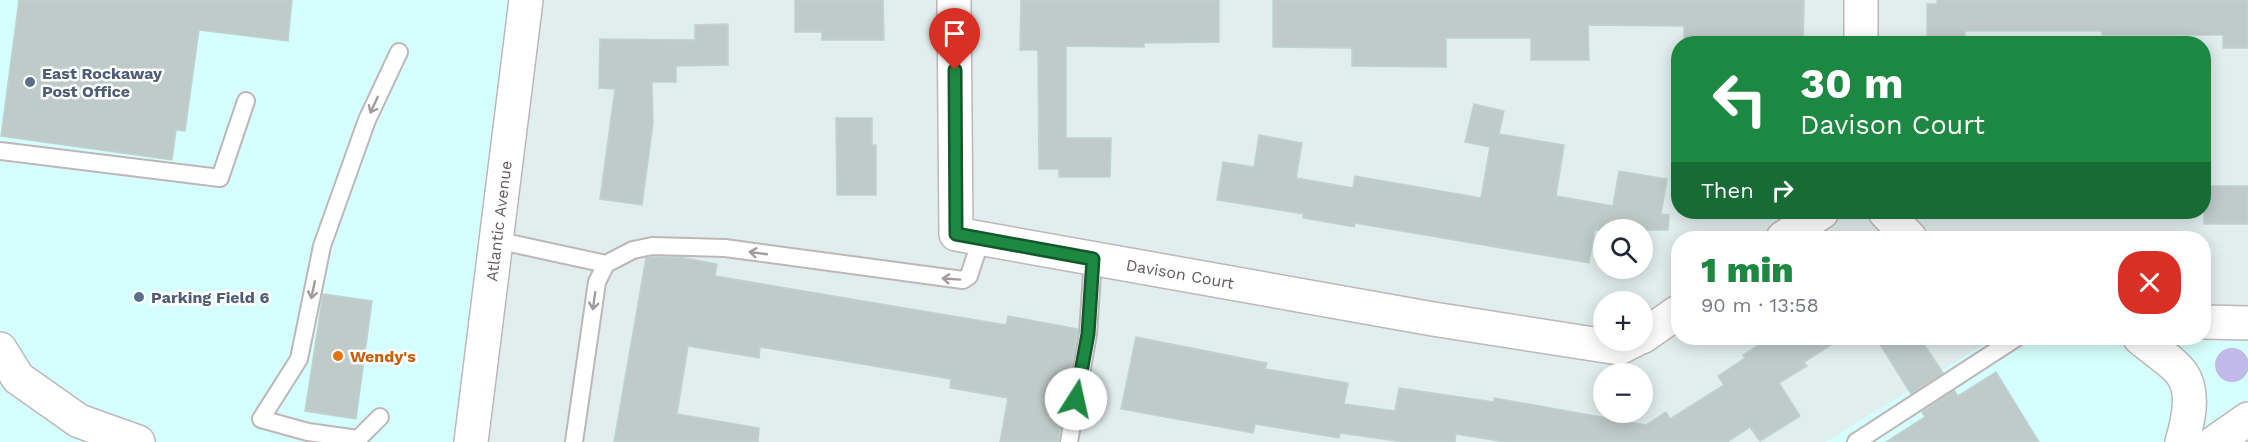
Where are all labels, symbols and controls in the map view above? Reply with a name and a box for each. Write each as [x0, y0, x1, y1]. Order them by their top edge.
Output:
pin [929, 8, 980, 70]
icon: arrive [938, 17, 971, 50]
text: 30 m [1800, 59, 1904, 108]
icon: left [1701, 60, 1779, 138]
place label: East Rockaway Post Office [42, 64, 163, 101]
marker: East Rockaway Post Office [23, 75, 37, 89]
one-way arrow [368, 96, 379, 114]
text: Davison Court [1800, 109, 1985, 141]
street label: Atlantic Avenue [482, 159, 516, 283]
icon: right [1766, 174, 1799, 207]
text: Then [1701, 178, 1754, 203]
map controls [1593, 219, 1653, 423]
button: search [1593, 219, 1653, 279]
one-way arrow [748, 247, 768, 258]
text: 1 min [1701, 249, 1794, 291]
button: close [2118, 251, 2181, 314]
street label: Davison Court [1124, 255, 1236, 293]
one-way arrow [941, 273, 961, 284]
one-way arrow [307, 280, 318, 300]
place label: Parking Field 6 [151, 288, 269, 307]
marker: Parking Field 6 [132, 290, 146, 304]
one-way arrow [589, 291, 600, 310]
button: + [1593, 291, 1653, 351]
text: 90 m · 13:58 [1701, 293, 1819, 317]
place label: Wendy's [350, 347, 416, 366]
marker: Wendy's [331, 349, 345, 363]
button: − [1593, 363, 1653, 423]
position arrow [1044, 367, 1108, 431]

